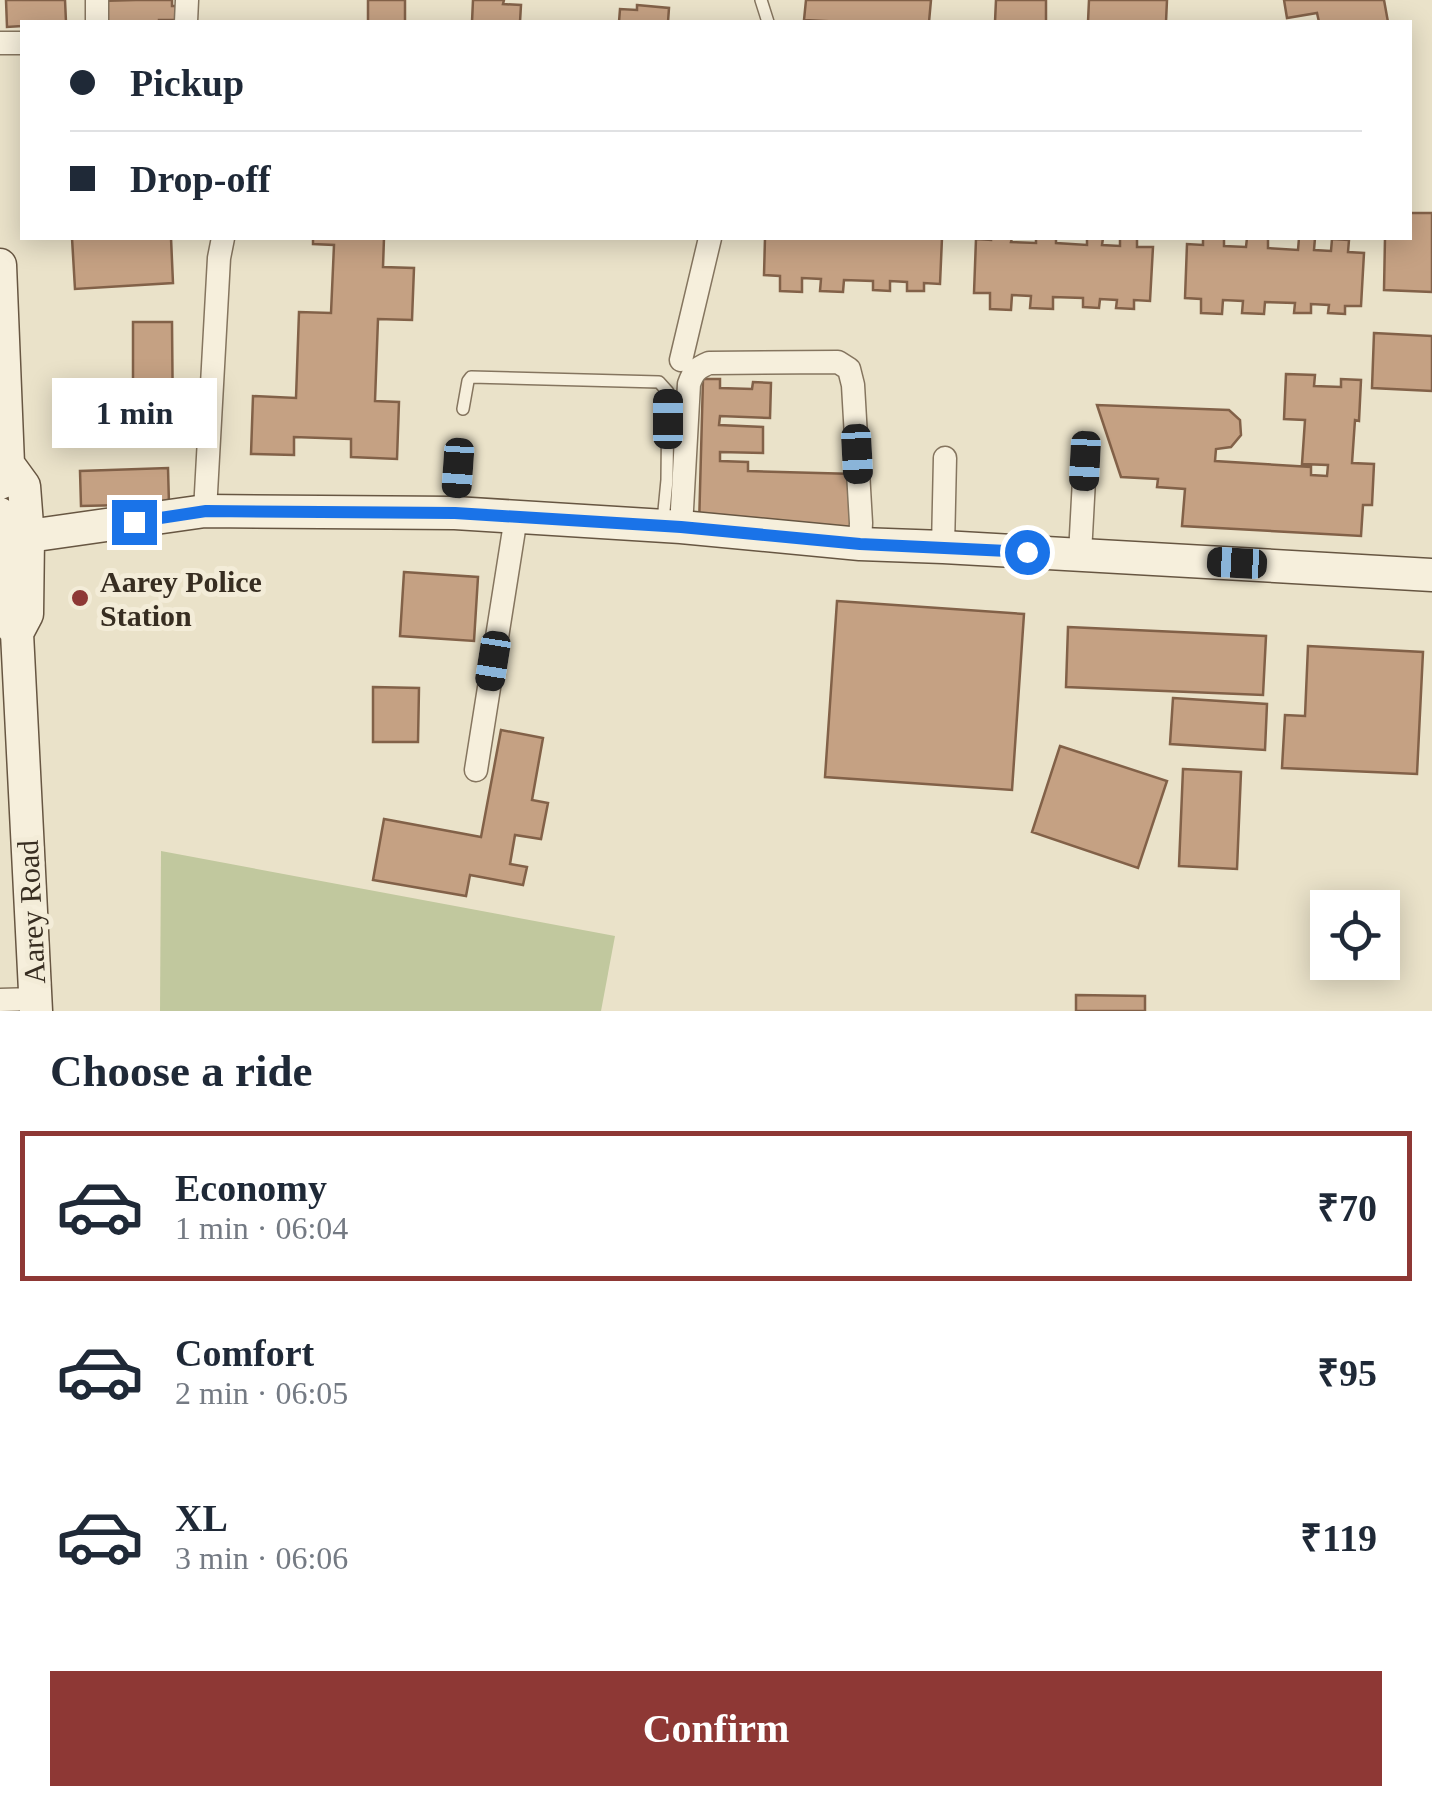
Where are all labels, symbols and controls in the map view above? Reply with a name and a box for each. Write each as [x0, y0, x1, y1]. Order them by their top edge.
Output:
text: Pickup [130, 62, 244, 104]
text: Drop-off [130, 158, 271, 200]
callout: 1 min [52, 377, 216, 447]
car [653, 389, 683, 449]
text: 1 min [96, 395, 173, 431]
car [840, 423, 874, 485]
car [1068, 430, 1102, 492]
car [441, 437, 475, 499]
route end [112, 500, 157, 545]
route start [1005, 530, 1050, 575]
car [1206, 546, 1268, 580]
place label: Aarey Police Station [100, 565, 262, 632]
marker: Aarey Police Station [69, 587, 91, 609]
car [473, 629, 513, 693]
street label: Aarey Road [11, 839, 51, 985]
map controls [1310, 890, 1400, 980]
button: locate [1310, 890, 1400, 980]
text: Choose a ride [50, 1046, 313, 1096]
icon: car [55, 1161, 145, 1251]
text: Economy [175, 1167, 327, 1209]
text: ₹70 [1317, 1187, 1377, 1229]
text: 1 min · 06:04 [175, 1210, 348, 1246]
icon: car [55, 1326, 145, 1416]
text: Comfort [175, 1332, 314, 1374]
text: ₹95 [1317, 1352, 1377, 1394]
text: 2 min · 06:05 [175, 1375, 348, 1411]
icon: car [55, 1491, 145, 1581]
text: XL [175, 1497, 228, 1539]
text: ₹119 [1300, 1517, 1377, 1559]
text: 3 min · 06:06 [175, 1540, 348, 1576]
button: Confirm [50, 1671, 1382, 1786]

